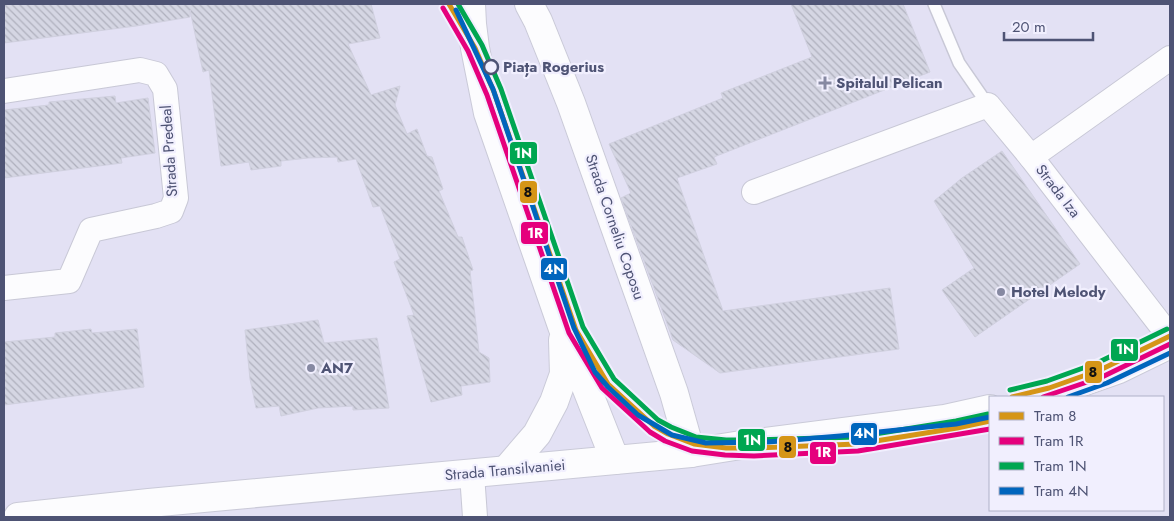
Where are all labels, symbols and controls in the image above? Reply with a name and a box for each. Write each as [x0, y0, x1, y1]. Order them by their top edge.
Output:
scale bar [1004, 10, 1093, 42]
text: 20 m [1012, 16, 1046, 38]
place label: Piața Rogerius [503, 56, 604, 78]
marker: Piața Rogerius [483, 59, 499, 75]
place label: Spitalul Pelican [836, 72, 943, 94]
marker: Spitalul Pelican [818, 76, 832, 90]
street label: Strada Predeal [155, 104, 183, 198]
line badge: 1N [509, 141, 538, 165]
text: 1N [514, 143, 532, 163]
street label: Strada Corneliu Coposu [580, 151, 650, 303]
street label: Strada Iza [1030, 160, 1086, 222]
line badge: 8 [519, 180, 538, 204]
text: 8 [524, 182, 533, 202]
line badge: 1R [520, 221, 549, 245]
text: 1R [527, 223, 543, 243]
line badge: 4N [540, 257, 568, 281]
text: 4N [544, 259, 564, 279]
place label: Hotel Melody [1011, 281, 1106, 303]
marker: Hotel Melody [995, 286, 1007, 298]
line badge: 1N [1110, 338, 1139, 362]
text: 1N [1116, 339, 1134, 359]
place label: AN7 [320, 357, 354, 379]
line badge: 8 [1084, 360, 1103, 384]
marker: AN7 [305, 362, 317, 374]
text: 8 [1089, 362, 1098, 382]
legend [989, 396, 1164, 511]
text: Tram 8 [1034, 405, 1077, 427]
line badge: 4N [850, 422, 878, 446]
text: 4N [854, 423, 874, 443]
line badge: 1N [737, 428, 766, 452]
text: 1N [743, 430, 761, 450]
text: Tram 1R [1034, 430, 1084, 452]
line badge: 8 [778, 435, 797, 459]
text: 8 [784, 437, 793, 457]
line badge: 1R [809, 441, 837, 465]
text: 1R [815, 442, 831, 462]
street label: Strada Transilvaniei [444, 454, 566, 486]
text: Tram 1N [1034, 455, 1087, 477]
text: Tram 4N [1034, 480, 1089, 502]

